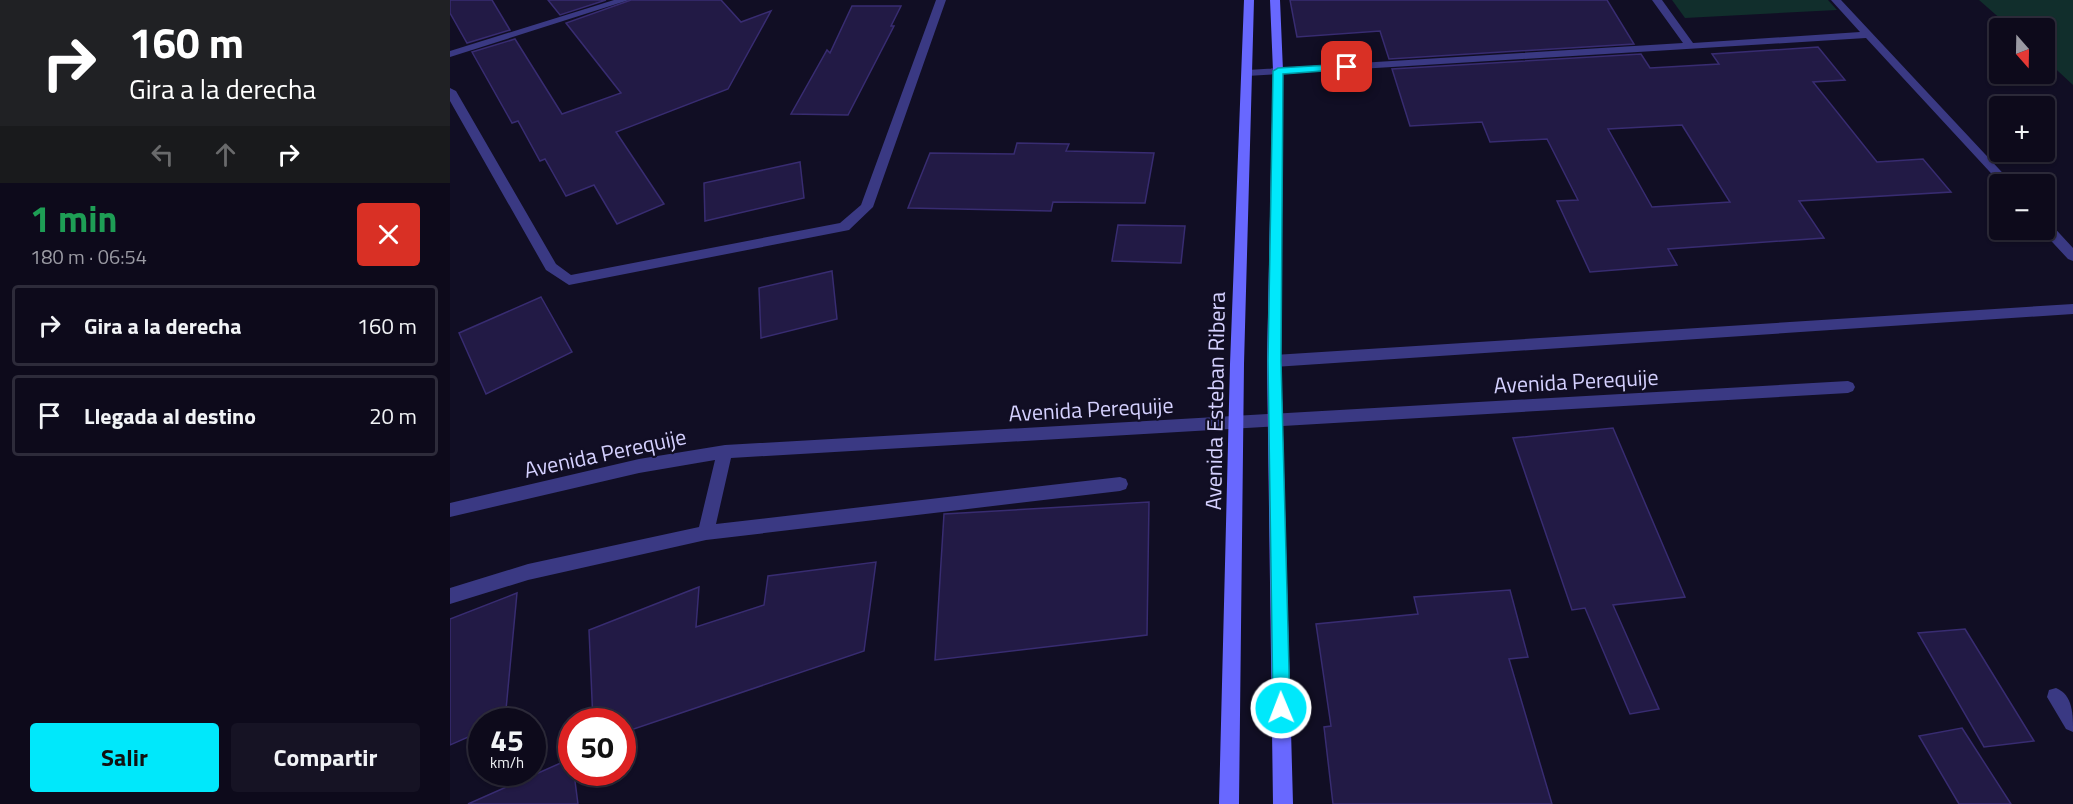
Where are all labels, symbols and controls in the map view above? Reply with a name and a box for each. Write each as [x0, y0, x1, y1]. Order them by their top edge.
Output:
text: 160 m [129, 10, 244, 74]
north arrow [1989, 18, 2055, 84]
map controls [1989, 18, 2055, 240]
icon: right [30, 24, 108, 102]
pin [1321, 41, 1372, 92]
icon: arrive [1330, 50, 1363, 83]
text: Gira a la derecha [129, 68, 316, 109]
button: + [1989, 96, 2055, 162]
icon: left [146, 138, 179, 171]
icon: ahead [209, 138, 242, 171]
icon: right [272, 138, 305, 171]
button: − [1989, 174, 2055, 240]
text: 1 min [30, 191, 117, 246]
button: close [357, 203, 420, 266]
text: 180 m · 06:54 [30, 241, 147, 272]
street label: Avenida Esteban Ribera [1196, 291, 1234, 511]
icon: right [33, 309, 66, 342]
text: Gira a la derecha [84, 309, 241, 343]
text: 160 m [357, 309, 417, 343]
street label: Avenida Perequije [1493, 360, 1659, 402]
street label: Avenida Perequije [1008, 388, 1174, 430]
icon: arrive [33, 399, 66, 432]
text: Llegada al destino [84, 399, 256, 433]
text: 20 m [369, 399, 417, 433]
street label: Avenida Perequije [521, 419, 689, 487]
position arrow [1249, 676, 1313, 740]
speed limit sign: 50 [558, 708, 636, 786]
text: 45 [490, 717, 524, 763]
button: Salir [30, 723, 219, 792]
button: Compartir [231, 723, 420, 792]
text: km/h [490, 751, 524, 774]

